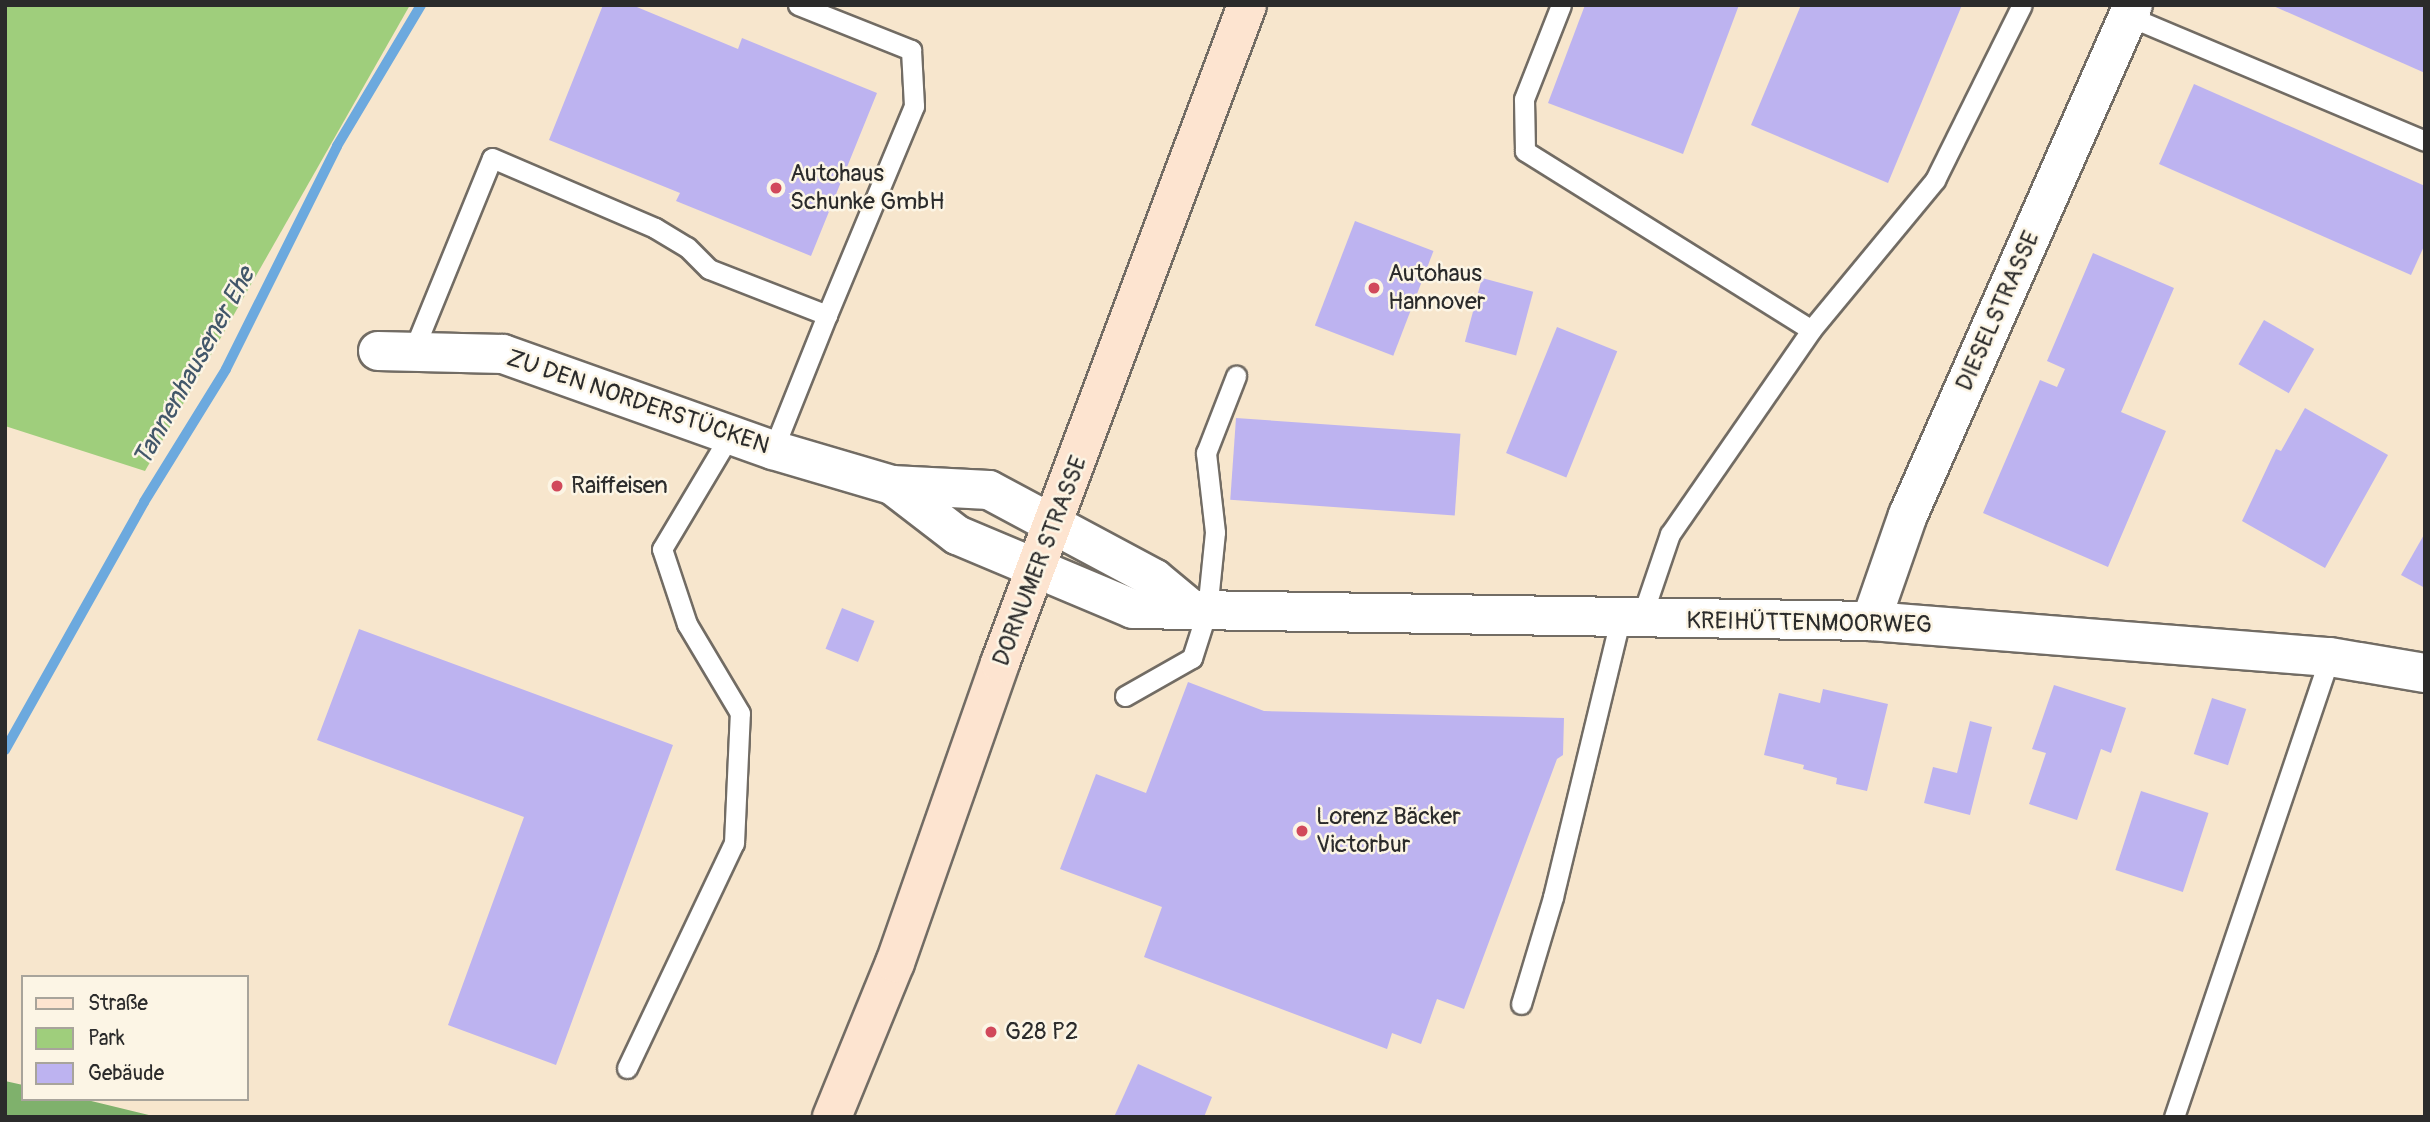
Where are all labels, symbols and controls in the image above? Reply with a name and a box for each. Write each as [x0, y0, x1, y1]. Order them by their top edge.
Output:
place label: Autohaus Schunke GmbH [790, 160, 944, 216]
marker: Autohaus Schunke GmbH [768, 180, 784, 196]
street label: DIESELSTRASSE [1950, 227, 2046, 395]
place label: Autohaus Hannover [1388, 260, 1485, 316]
water label: Tannenhausener Ehe [127, 262, 263, 472]
marker: Autohaus Hannover [1366, 280, 1382, 296]
street label: ZU DEN NORDERSTÜCKEN [503, 343, 773, 461]
street label: DORNUMER STRASSE [987, 452, 1093, 670]
place label: Raiffeisen [571, 472, 668, 500]
marker: Raiffeisen [549, 478, 565, 494]
street label: KREIHÜTTENMOORWEG [1686, 606, 1932, 640]
place label: Lorenz Bäcker Victorbur [1316, 803, 1461, 859]
marker: Lorenz Bäcker Victorbur [1294, 823, 1310, 839]
legend [21, 975, 248, 1101]
text: Straße [88, 990, 148, 1017]
place label: G28 P2 [1005, 1018, 1078, 1046]
marker: G28 P2 [983, 1024, 999, 1040]
text: Park [88, 1025, 125, 1052]
text: Gebäude [88, 1060, 164, 1087]

